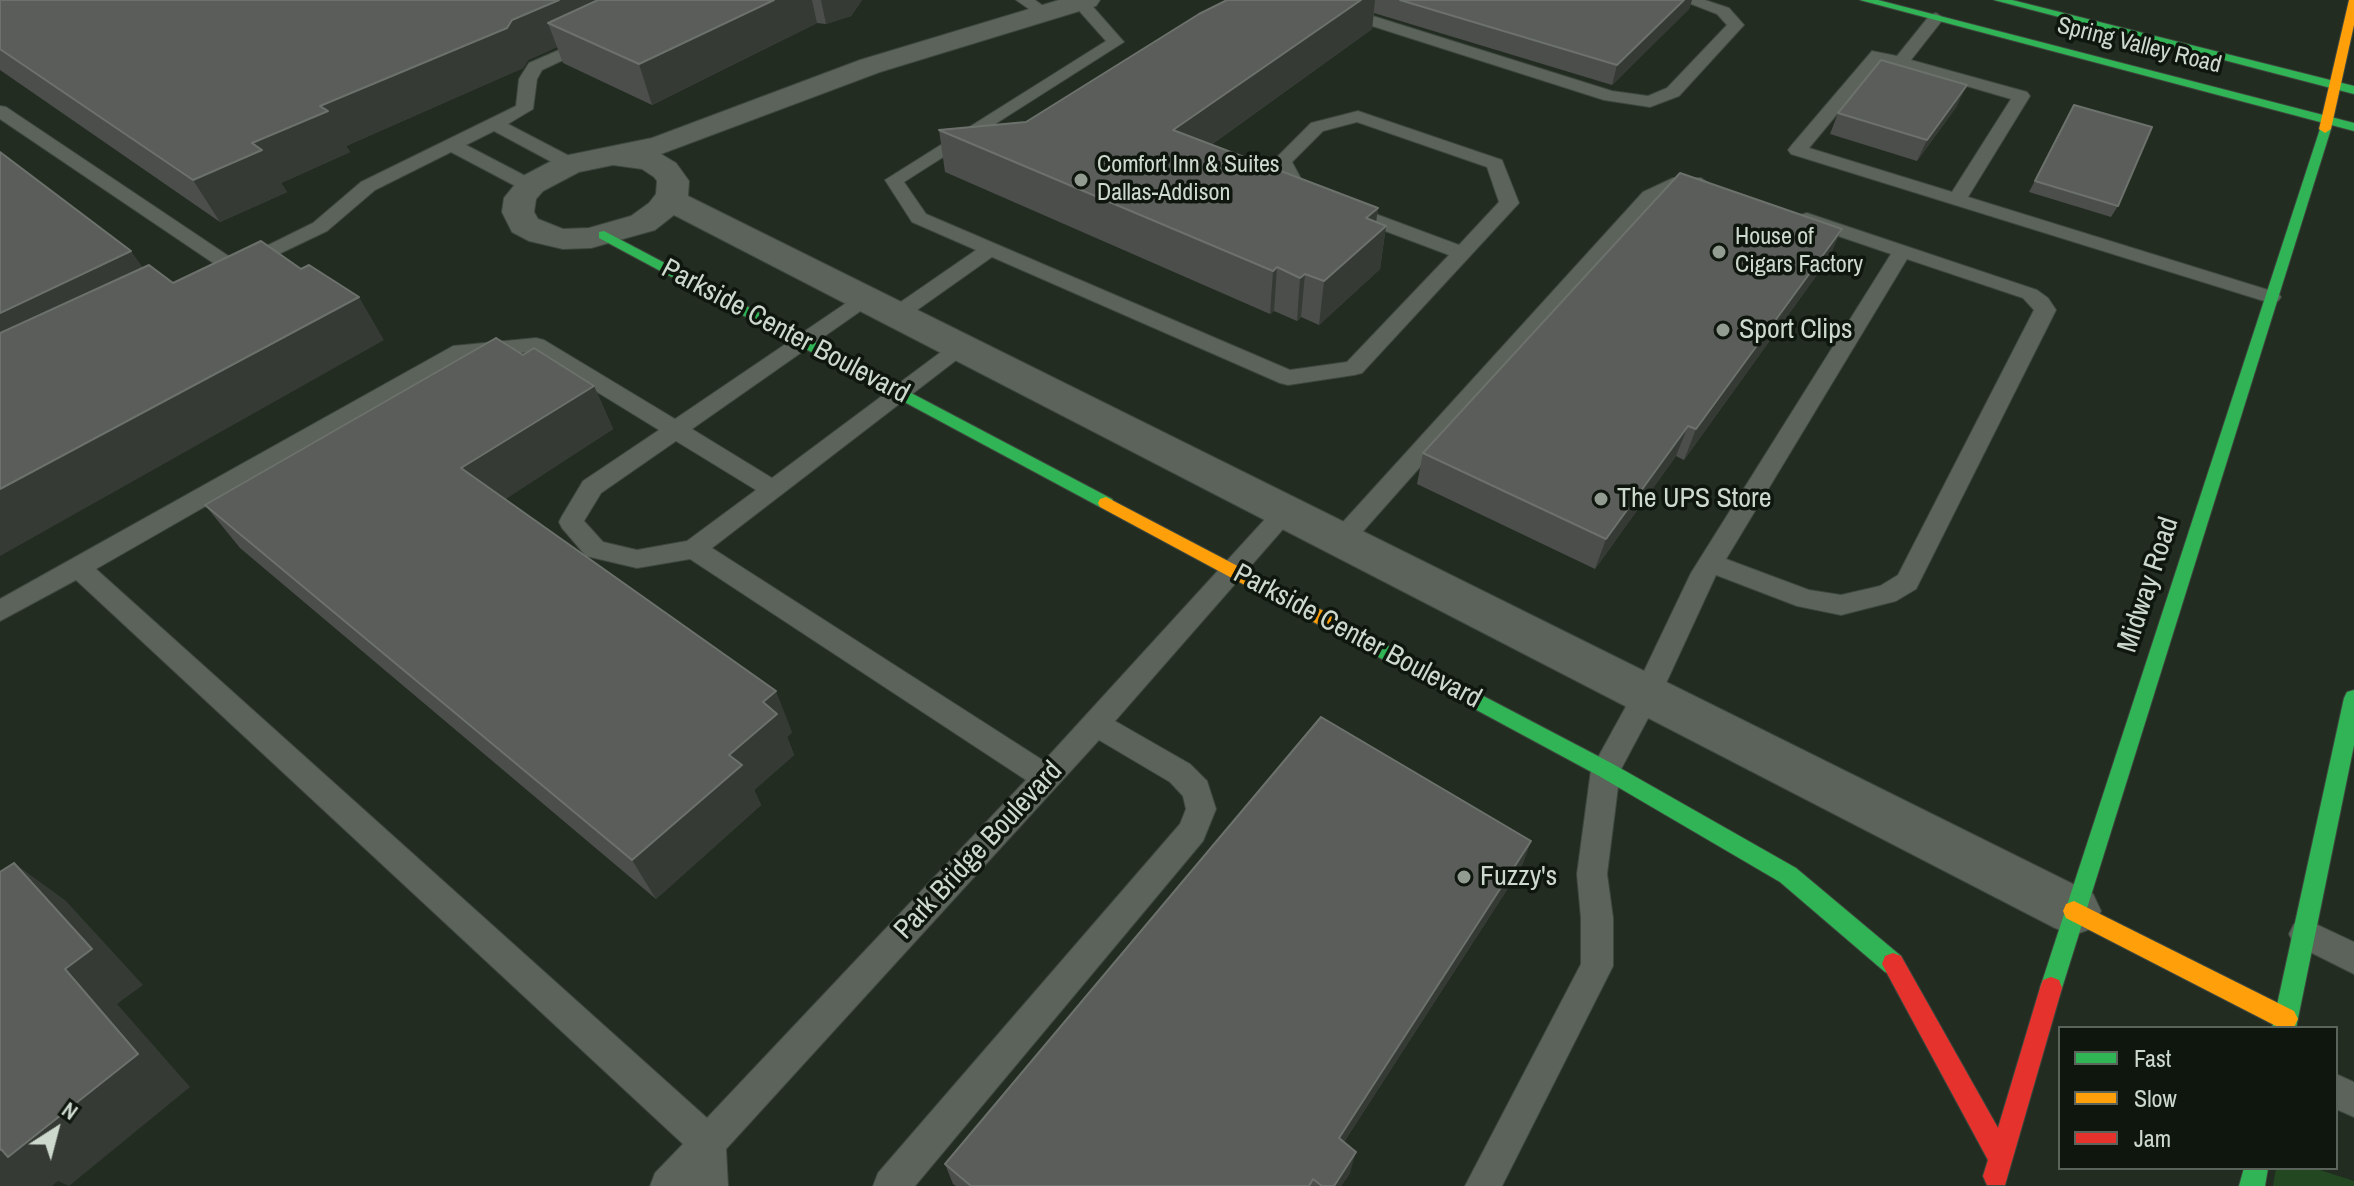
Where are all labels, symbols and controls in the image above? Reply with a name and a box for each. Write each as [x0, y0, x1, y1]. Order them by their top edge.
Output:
street label: Spring Valley Road [2054, 12, 2224, 80]
place label: Comfort Inn & Suites Dallas-Addison [1097, 152, 1280, 208]
marker: Comfort Inn & Suites Dallas-Addison [1072, 171, 1090, 189]
place label: House of Cigars Factory [1735, 224, 1863, 280]
marker: House of Cigars Factory [1710, 243, 1728, 261]
street label: Parkside Center Boulevard [655, 252, 915, 412]
place label: Sport Clips [1739, 313, 1853, 347]
marker: Sport Clips [1714, 321, 1732, 339]
place label: The UPS Store [1617, 482, 1771, 516]
marker: The UPS Store [1592, 490, 1610, 508]
street label: Midway Road [2111, 513, 2187, 657]
street label: Parkside Center Boulevard [1227, 557, 1487, 717]
street label: Park Bridge Boulevard [888, 755, 1070, 947]
place label: Fuzzy's [1480, 860, 1557, 894]
marker: Fuzzy's [1455, 868, 1473, 886]
legend [2058, 1026, 2338, 1170]
text: Fast [2134, 1042, 2171, 1074]
text: Slow [2134, 1082, 2177, 1114]
north arrow [16, 1090, 96, 1170]
text: N [56, 1095, 84, 1127]
text: Jam [2134, 1122, 2171, 1154]

